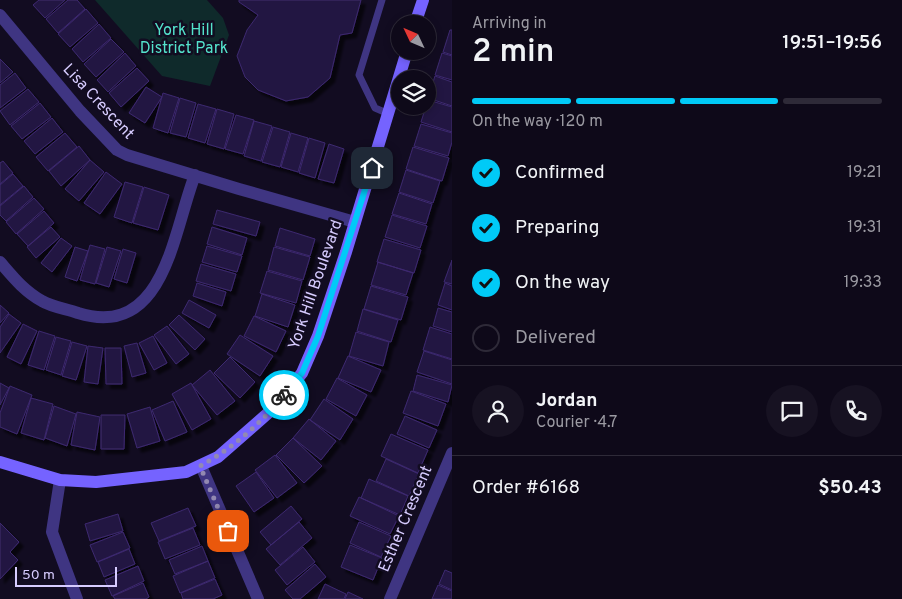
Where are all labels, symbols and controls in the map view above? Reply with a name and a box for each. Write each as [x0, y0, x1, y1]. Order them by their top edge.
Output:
text: Arriving in [472, 14, 547, 34]
north arrow [391, 15, 436, 60]
map controls [391, 15, 436, 115]
park label: York Hill District Park [140, 21, 228, 59]
text: 19:51–19:56 [782, 31, 882, 55]
text: 2 min [472, 33, 554, 73]
street label: Lisa Crescent [58, 60, 138, 144]
button: layers [391, 70, 436, 115]
text: On the way · 120 m [472, 112, 603, 132]
pin [351, 147, 393, 189]
icon: home [358, 154, 386, 182]
icon: check [472, 159, 500, 187]
text: Confirmed [515, 161, 605, 185]
text: 19:21 [847, 163, 882, 183]
icon: check [472, 214, 500, 242]
text: Preparing [515, 216, 599, 240]
street label: York Hill Boulevard [284, 218, 348, 352]
text: 19:31 [847, 218, 882, 238]
icon: check [472, 269, 500, 297]
text: On the way [515, 271, 610, 295]
text: 19:33 [844, 273, 882, 293]
text: Delivered [515, 326, 596, 350]
courier [259, 370, 309, 420]
icon: bike [270, 381, 298, 409]
button: person [472, 385, 524, 437]
button: chat [766, 385, 818, 437]
button: phone [830, 385, 882, 437]
text: Jordan [536, 389, 598, 413]
text: Courier · 4.7 [536, 413, 617, 433]
street label: Esther Crescent [375, 463, 437, 575]
text: Order #6168 [472, 476, 580, 500]
text: $50.43 [818, 476, 882, 500]
pin [207, 510, 249, 552]
icon: bag [214, 517, 242, 545]
scale bar [15, 564, 118, 587]
text: 50 m [22, 567, 55, 584]

